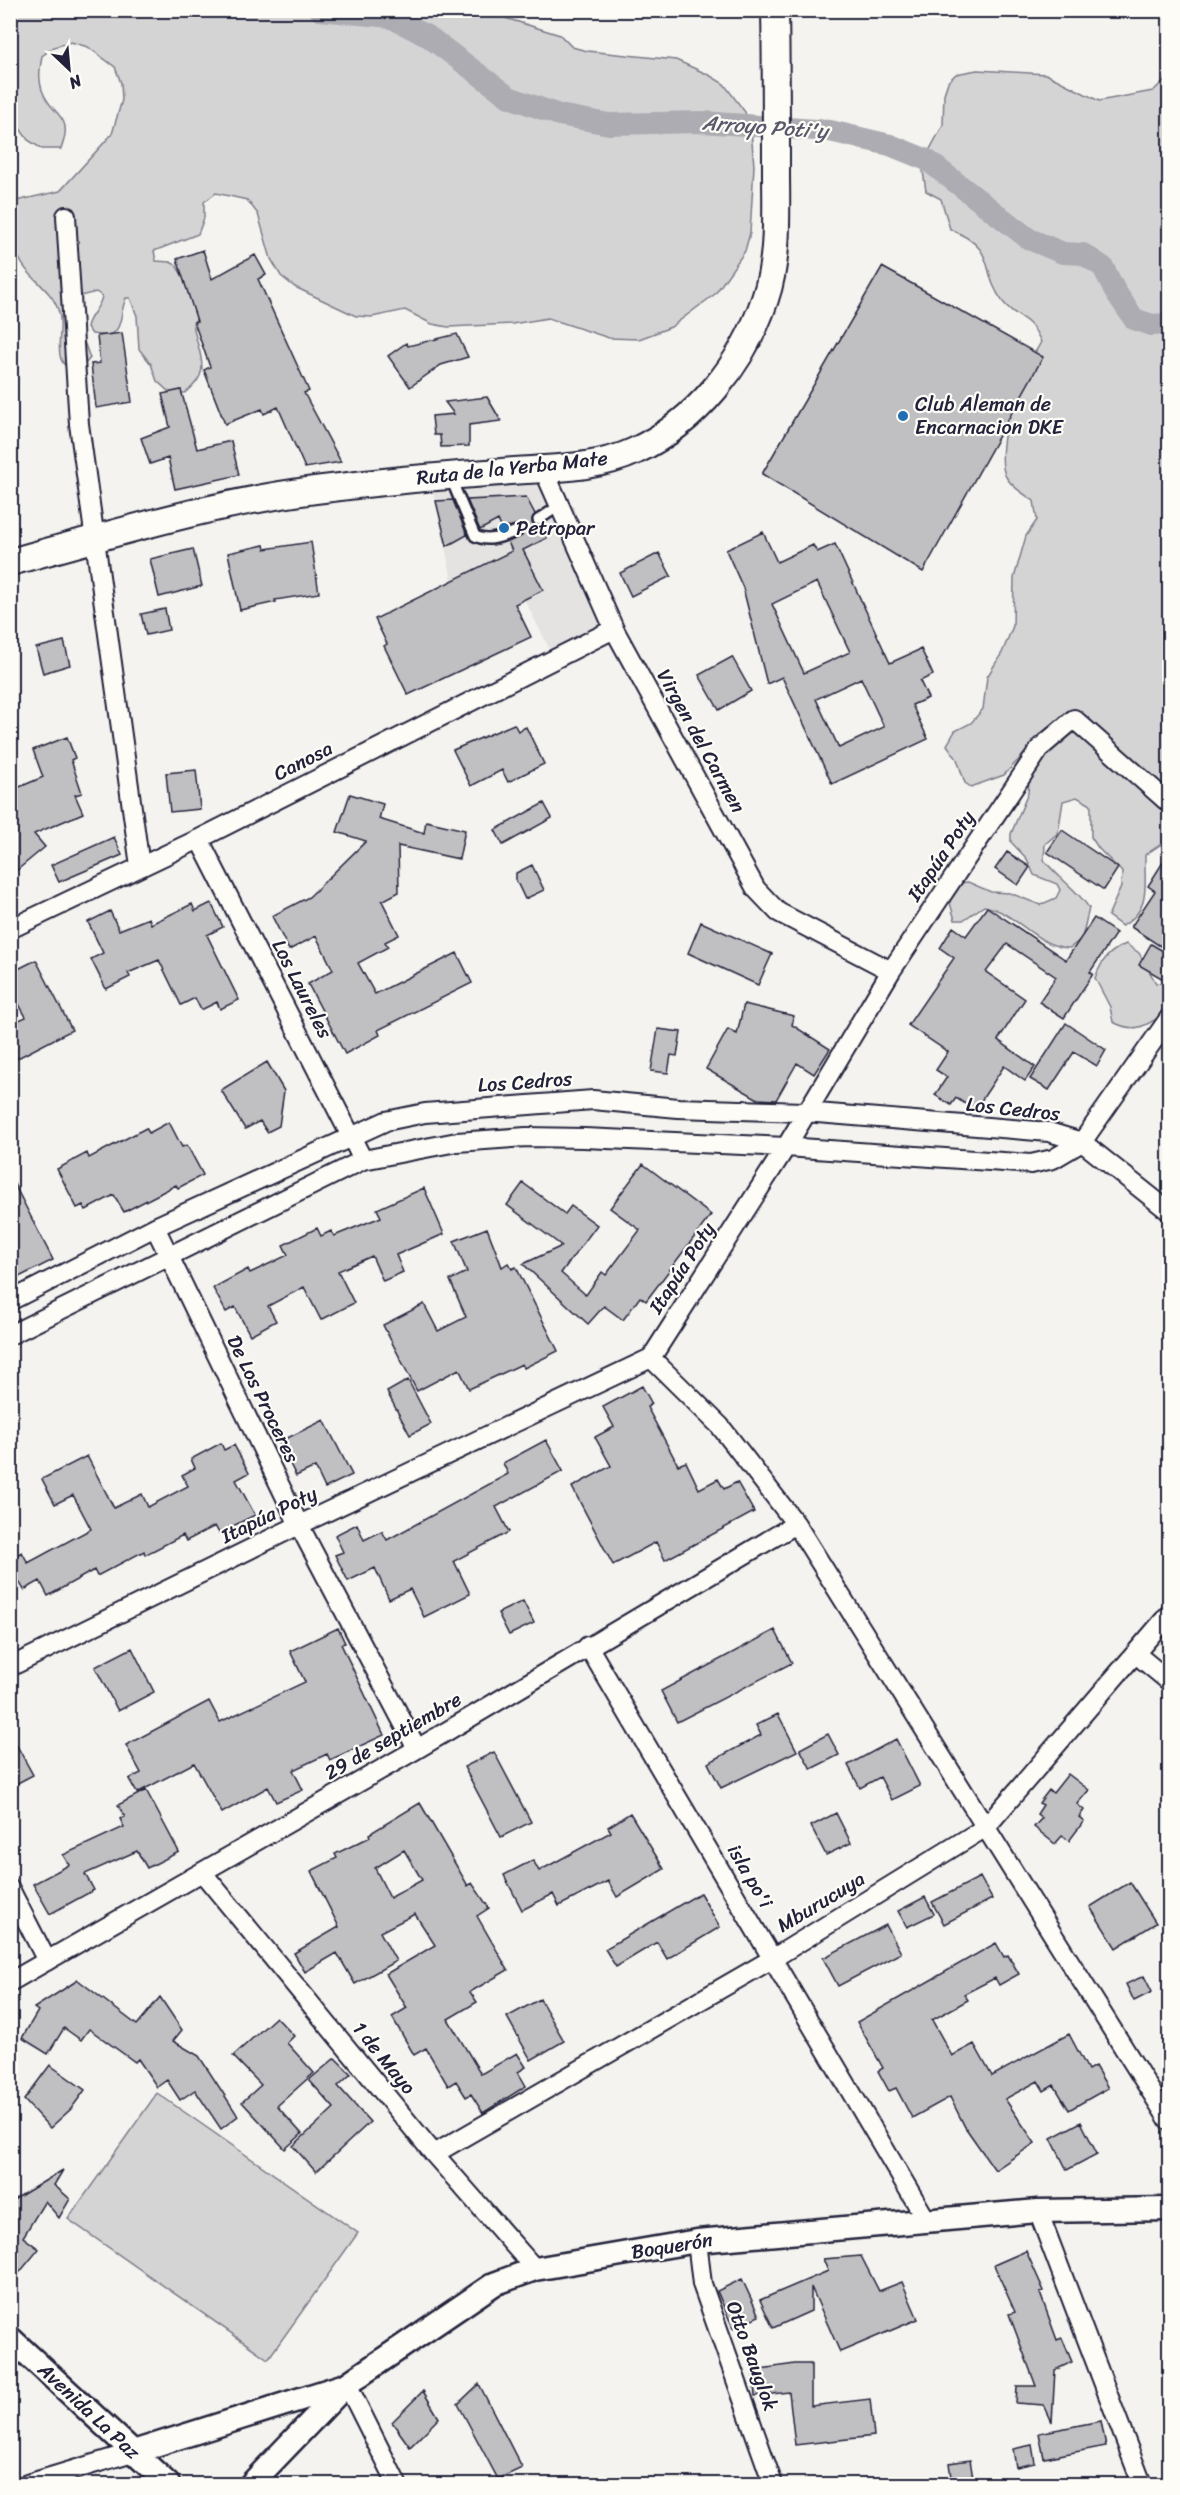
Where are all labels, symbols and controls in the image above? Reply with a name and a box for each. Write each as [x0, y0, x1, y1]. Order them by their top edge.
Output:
north arrow [39, 39, 99, 99]
text: N [63, 66, 88, 98]
water label: Arroyo Poti'y [700, 104, 832, 151]
place label: Club Aleman de Encarnacion DKE [915, 387, 1065, 445]
marker: Club Aleman de Encarnacion DKE [896, 409, 910, 423]
street label: Ruta de la Yerba Mate [415, 441, 609, 495]
place label: Petropar [516, 511, 596, 546]
marker: Petropar [497, 521, 511, 535]
street label: Virgen del Carmen [647, 662, 755, 820]
street label: Canosa [267, 731, 339, 791]
street label: Itapúa Poty [897, 803, 985, 910]
street label: Los Laureles [262, 933, 342, 1046]
street label: Los Cedros [477, 1061, 574, 1103]
street label: Los Cedros [964, 1087, 1063, 1131]
street label: Itapúa Poty [639, 1214, 725, 1322]
street label: De Los Proceres [217, 1329, 309, 1470]
street label: Itapúa Poty [214, 1476, 324, 1554]
street label: 29 de septiembre [318, 1682, 468, 1790]
street label: isla po'i [718, 1837, 783, 1916]
street label: Mburucuya [770, 1862, 872, 1942]
street label: 1 de Mayo [343, 2013, 425, 2103]
street label: Boquerón [629, 2222, 715, 2270]
street label: Otto Bauglok [716, 2296, 788, 2416]
street label: Avenida La Paz [29, 2353, 149, 2469]

